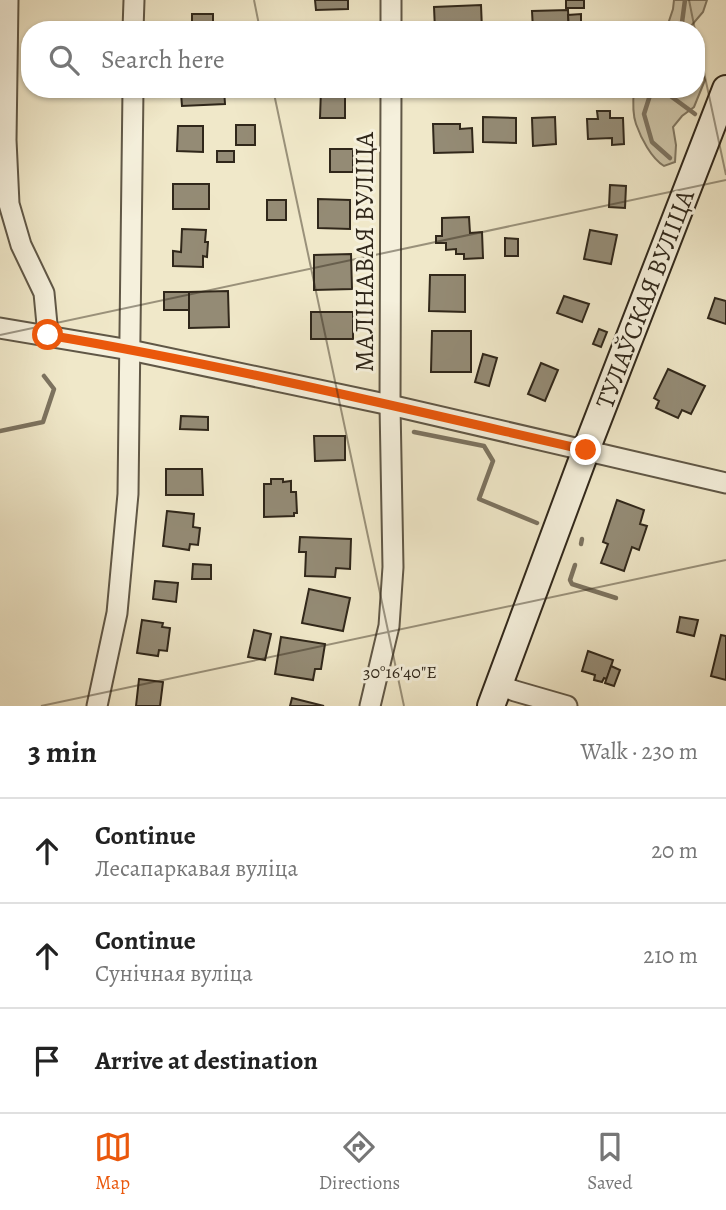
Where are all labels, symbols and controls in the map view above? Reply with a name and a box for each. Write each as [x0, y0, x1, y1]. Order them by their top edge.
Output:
search box [21, 21, 705, 98]
icon: search [45, 41, 83, 79]
text: Search here [101, 42, 225, 77]
street label: МАЛІНАВАЯ ВУЛІЦА [347, 131, 382, 372]
street label: ТУЛАЎСКАЯ ВУЛІЦА [587, 184, 703, 413]
route start [32, 319, 63, 350]
route end [570, 434, 601, 465]
text: 30°16'40"E [363, 660, 437, 684]
text: 3 min [28, 732, 97, 772]
text: Walk · 230 m [581, 736, 698, 767]
text: Continue [95, 818, 196, 853]
icon: ahead [28, 832, 66, 870]
text: 20 m [651, 835, 698, 866]
text: Лесапаркавая вуліца [95, 853, 298, 884]
text: Continue [95, 923, 196, 958]
icon: ahead [28, 937, 66, 975]
text: 210 m [643, 940, 698, 971]
text: Сунічная вуліца [95, 958, 253, 989]
icon: arrive [28, 1042, 66, 1080]
text: Arrive at destination [95, 1043, 318, 1078]
tab: Map [94, 1128, 132, 1196]
tab: Directions [319, 1128, 400, 1196]
tab: Saved [587, 1128, 632, 1196]

